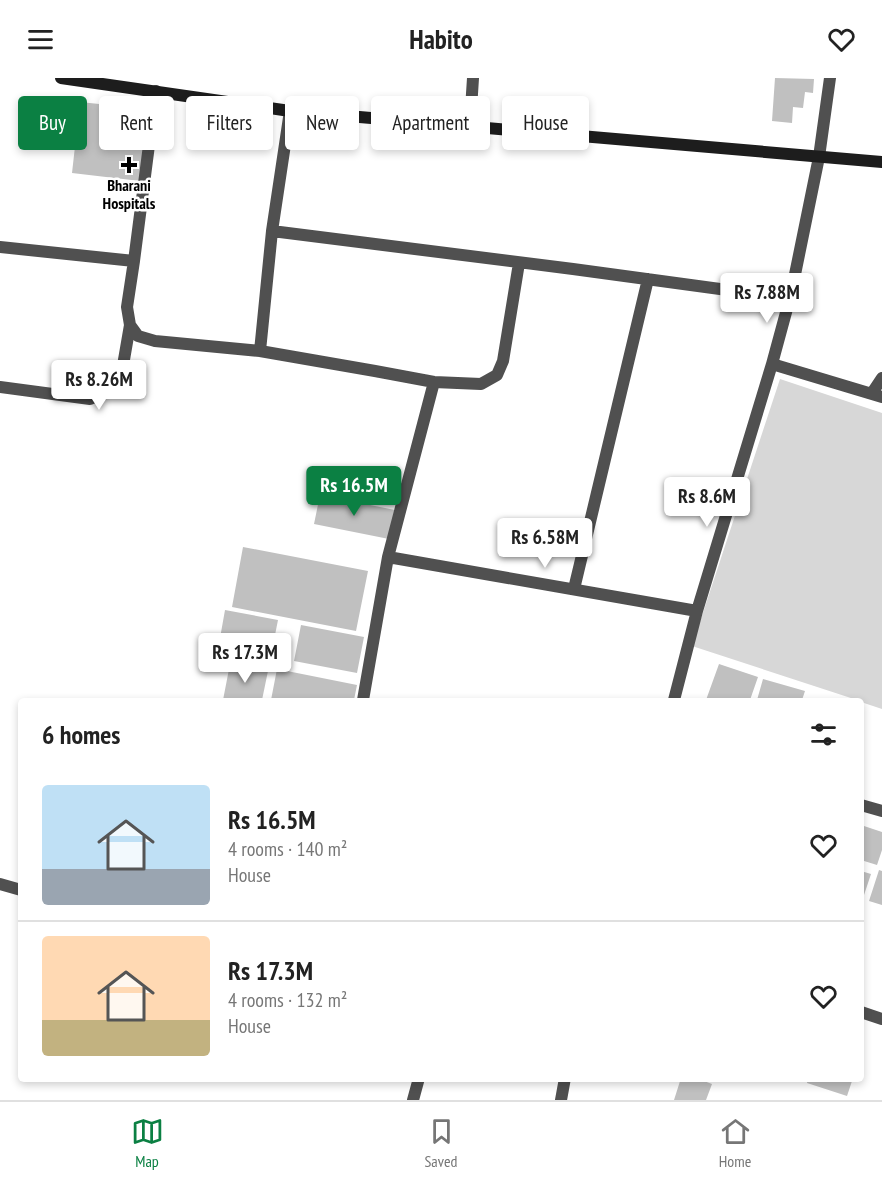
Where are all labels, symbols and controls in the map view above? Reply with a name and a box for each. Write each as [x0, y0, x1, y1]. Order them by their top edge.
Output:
text: Habito [409, 22, 473, 56]
icon: menu [24, 23, 57, 56]
icon: heart [825, 23, 858, 56]
chip: Buy [18, 96, 87, 150]
chip: Rent [99, 96, 174, 150]
chip: Filters [186, 96, 273, 150]
chip: New [285, 96, 359, 150]
chip: Apartment [371, 96, 490, 150]
chip: House [502, 96, 589, 150]
marker: Bharani Hospitals [120, 156, 138, 174]
place label: Bharani Hospitals [103, 175, 156, 213]
pin: Rs 7.88M [705, 273, 829, 324]
text: Rs 7.88M [734, 279, 800, 305]
pin: Rs 8.26M [37, 360, 161, 411]
text: Rs 8.26M [65, 366, 133, 392]
pin: Rs 16.5M [292, 466, 416, 517]
text: Rs 16.5M [320, 472, 388, 498]
pin: Rs 8.6M [652, 477, 762, 528]
text: Rs 8.6M [678, 483, 736, 509]
pin: Rs 6.58M [483, 518, 607, 569]
text: Rs 6.58M [511, 524, 579, 550]
pin: Rs 17.3M [183, 633, 307, 684]
text: Rs 17.3M [212, 639, 278, 665]
text: 6 homes [42, 718, 120, 751]
icon: filters [807, 718, 840, 751]
text: Rs 16.5M [228, 803, 316, 836]
icon: home [90, 809, 162, 881]
icon: heart [807, 829, 840, 862]
text: 4 rooms · 140 m² [228, 836, 347, 862]
text: House [228, 862, 271, 888]
text: Rs 17.3M [228, 954, 313, 987]
icon: home [90, 960, 162, 1032]
icon: heart [807, 980, 840, 1013]
text: 4 rooms · 132 m² [228, 987, 347, 1013]
text: House [228, 1013, 271, 1039]
tab: Map [131, 1115, 164, 1171]
tab: Saved [425, 1115, 458, 1171]
tab: Home [719, 1115, 752, 1171]

